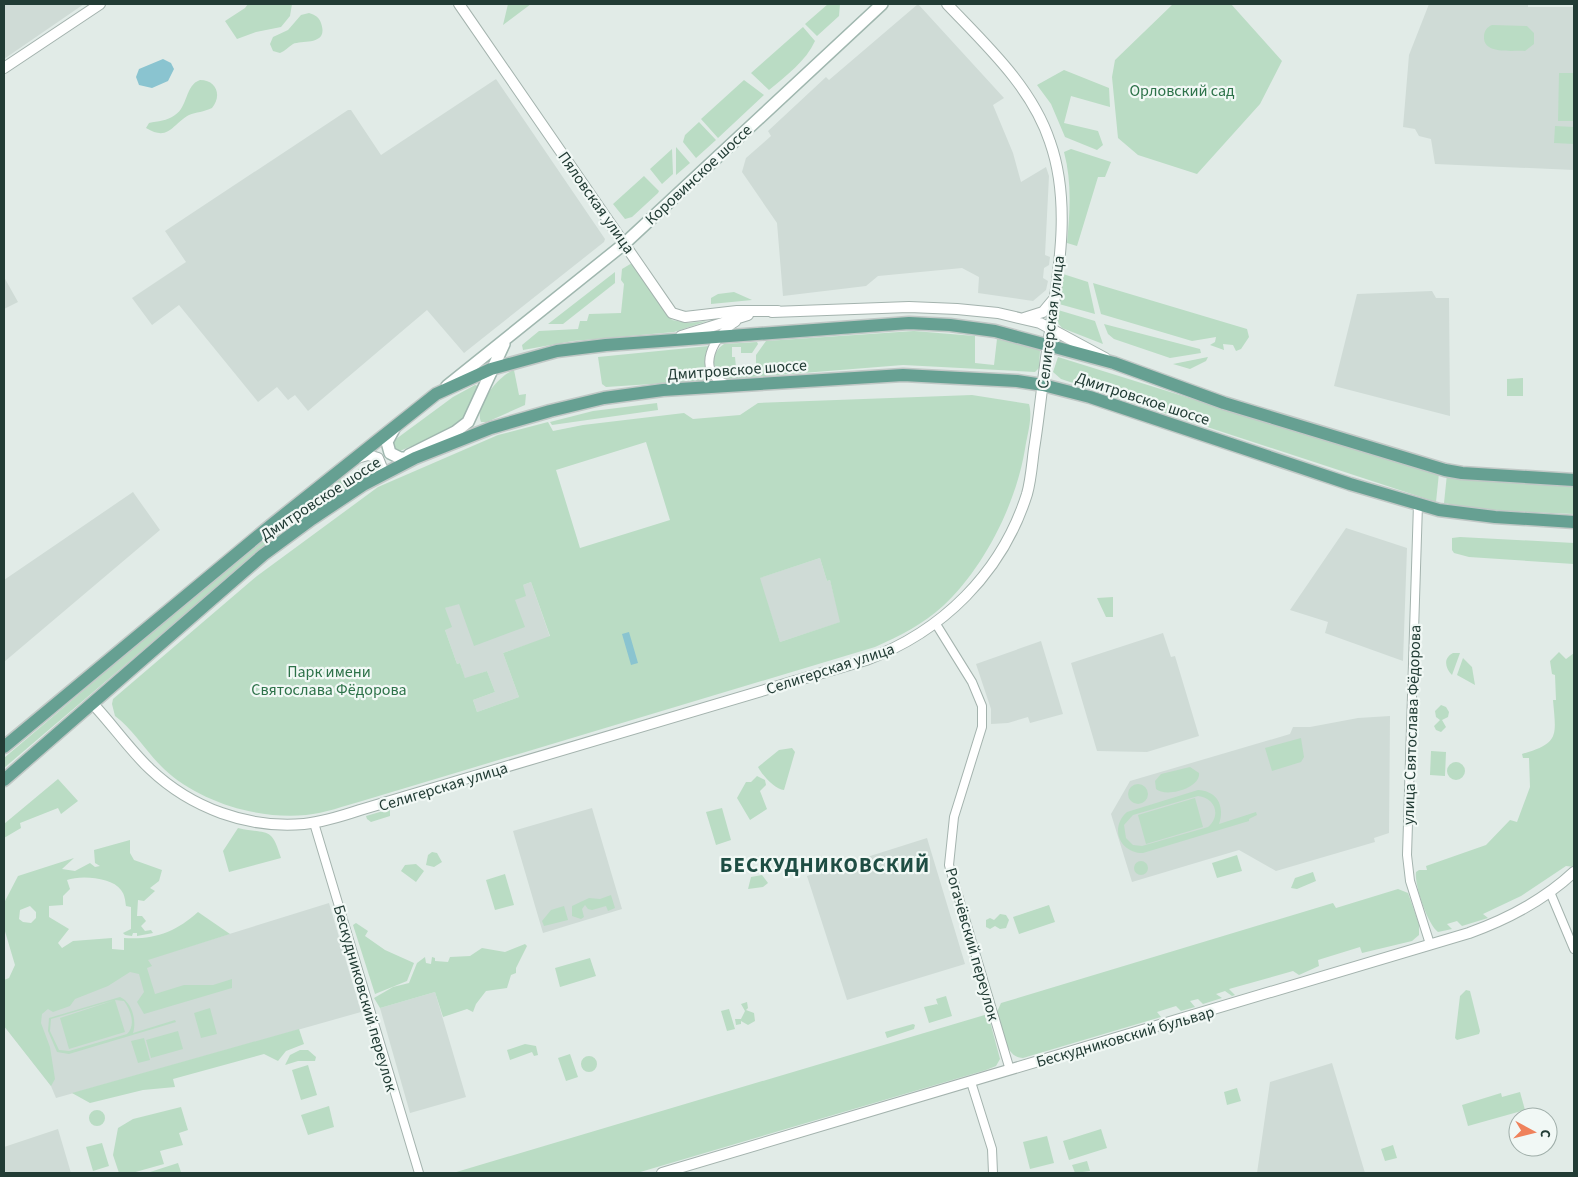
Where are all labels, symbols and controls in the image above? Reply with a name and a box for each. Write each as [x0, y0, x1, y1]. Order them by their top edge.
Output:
park label: Орловский сад [1129, 80, 1235, 102]
street label: Коровинское шоссе [640, 119, 757, 230]
street label: Пяловская улица [553, 147, 640, 258]
street label: Селигерская улица [1032, 254, 1070, 390]
street label: Дмитровское шоссе [667, 354, 808, 386]
street label: Дмитровское шоссе [1073, 367, 1213, 431]
street label: Дмитровское шоссе [256, 452, 385, 546]
street label: улица Святослава Фёдорова [1398, 624, 1426, 826]
street label: Селигерская улица [763, 638, 897, 700]
park label: Парк имени Святослава Фёдорова [251, 661, 407, 701]
street label: Селигерская улица [376, 757, 510, 817]
district label: БЕСКУДНИКОВСКИЙ [720, 850, 930, 880]
street label: Рогачёвский переулок [940, 865, 1004, 1023]
street label: Бескудниковский переулок [328, 902, 402, 1094]
street label: Бескудниковский бульвар [1034, 1001, 1217, 1073]
north arrow [1508, 1107, 1558, 1157]
text: С [1534, 1128, 1555, 1139]

